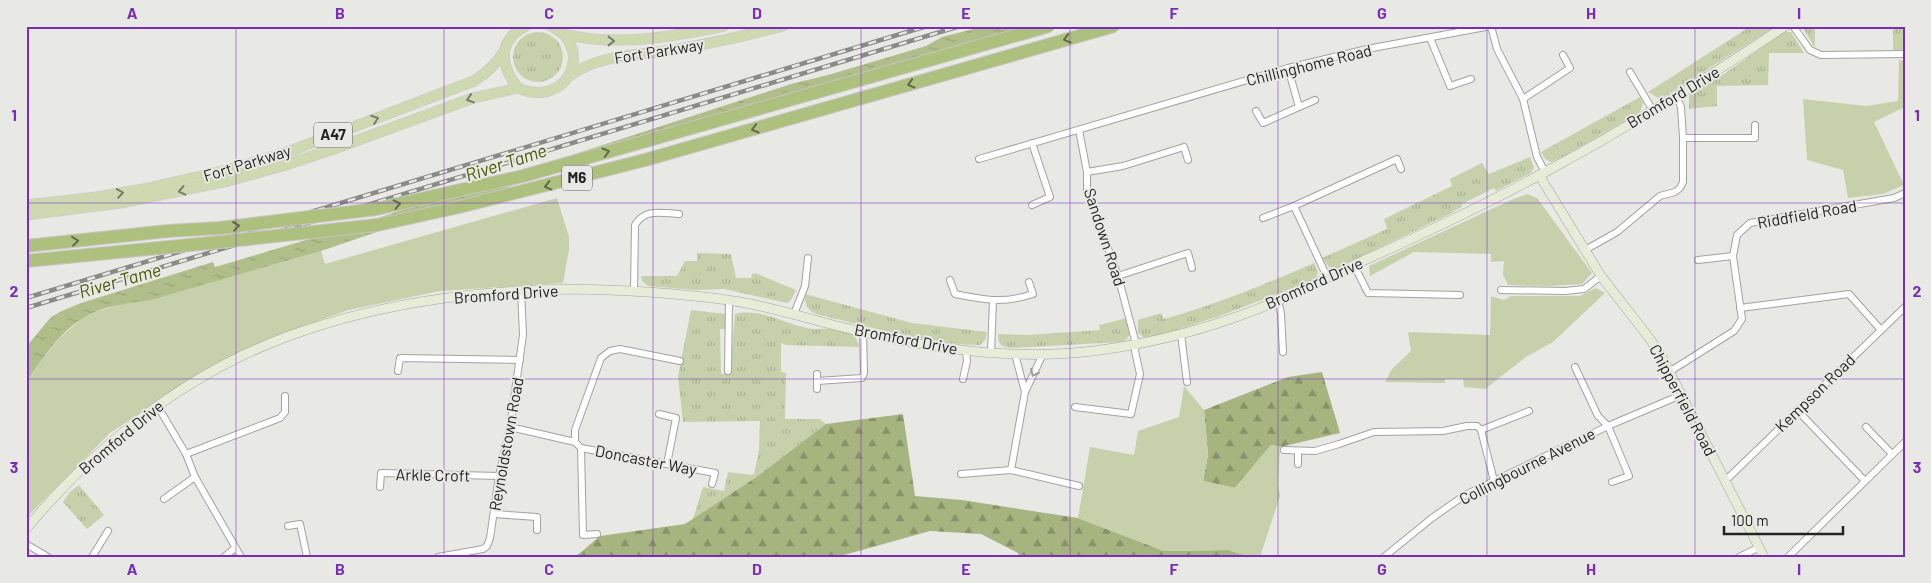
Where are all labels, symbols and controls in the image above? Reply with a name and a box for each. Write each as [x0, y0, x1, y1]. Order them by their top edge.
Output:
text: A [127, 3, 138, 22]
text: B [335, 3, 345, 22]
text: C [544, 3, 554, 22]
text: D [752, 3, 762, 22]
text: E [961, 3, 971, 22]
text: F [1170, 3, 1179, 22]
text: G [1377, 3, 1387, 22]
text: H [1586, 3, 1596, 22]
text: I [1797, 3, 1801, 22]
street label: Fort Parkway [613, 34, 706, 67]
one-way arrow [1064, 34, 1072, 44]
one-way arrow [608, 36, 616, 46]
street label: Chillinghome Road [1244, 40, 1374, 89]
street label: Bromford Drive [1623, 61, 1723, 132]
one-way arrow [907, 78, 915, 89]
one-way arrow [467, 94, 475, 104]
text: 1 [11, 105, 17, 124]
text: 1 [1914, 105, 1920, 124]
one-way arrow [370, 115, 379, 125]
road number: A47 [314, 122, 352, 148]
one-way arrow [750, 123, 759, 134]
water label: River Tame [462, 139, 549, 186]
street label: Fort Parkway [201, 140, 293, 185]
one-way arrow [601, 148, 609, 158]
road number: M6 [562, 166, 592, 190]
one-way arrow [543, 180, 552, 191]
one-way arrow [178, 185, 187, 196]
street label: Sandown Road [1081, 185, 1130, 288]
one-way arrow [116, 189, 125, 199]
street label: Riddfield Road [1756, 195, 1858, 232]
one-way arrow [393, 199, 402, 210]
one-way arrow [233, 221, 241, 232]
one-way arrow [71, 236, 79, 247]
street label: Bromford Drive [1262, 253, 1366, 313]
water label: River Tame [76, 258, 163, 302]
street label: Bromford Drive [453, 280, 559, 307]
text: 2 [10, 281, 19, 300]
text: 2 [1913, 281, 1922, 300]
street label: Bromford Drive [853, 319, 959, 358]
street label: Chipperfield Road [1646, 341, 1721, 459]
street label: Kempson Road [1771, 350, 1859, 436]
one-way arrow [1030, 368, 1040, 377]
street label: Reynoldstown Road [484, 376, 527, 512]
street label: Bromford Drive [74, 396, 167, 478]
street label: Collingbourne Avenue [1456, 423, 1598, 508]
street label: Doncaster Way [594, 440, 699, 479]
text: 3 [10, 457, 18, 476]
text: 3 [1913, 457, 1921, 476]
street label: Arkle Croft [396, 464, 470, 485]
scale bar [1724, 503, 1842, 535]
text: 100 m [1731, 511, 1769, 529]
text: A [127, 559, 138, 578]
text: B [335, 559, 345, 578]
text: C [544, 559, 554, 578]
text: D [752, 559, 762, 578]
text: E [961, 559, 971, 578]
text: F [1170, 559, 1179, 578]
text: G [1377, 559, 1387, 578]
text: H [1586, 559, 1596, 578]
text: I [1797, 559, 1801, 578]

